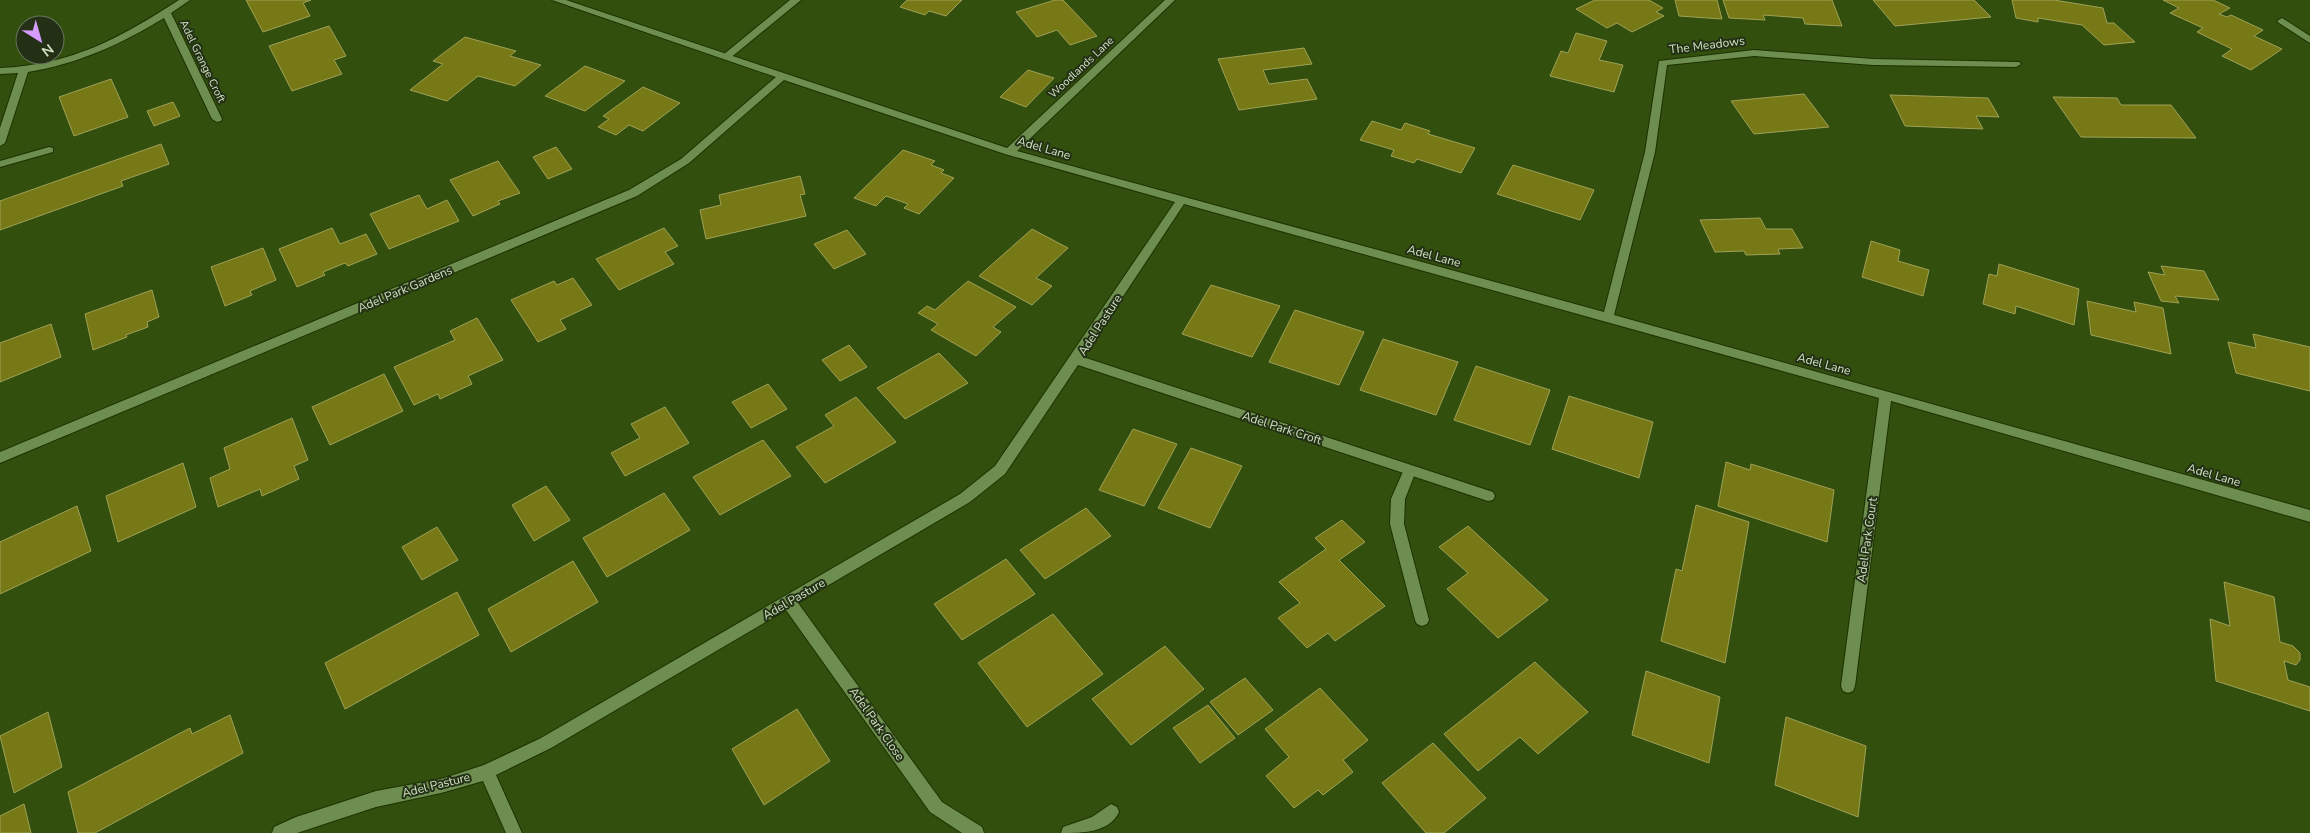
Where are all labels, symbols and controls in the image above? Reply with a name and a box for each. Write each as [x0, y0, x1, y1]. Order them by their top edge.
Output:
north arrow [15, 15, 65, 65]
street label: Adel Grange Croft [176, 17, 229, 105]
street label: The Meadows [1668, 32, 1746, 58]
street label: Woodlands Lane [1046, 33, 1117, 101]
text: N [38, 39, 57, 61]
street label: Adel Lane [1015, 133, 1073, 163]
street label: Adel Lane [1405, 241, 1463, 271]
street label: Adel Park Gardens [355, 262, 455, 316]
street label: Adel Pasture [1074, 291, 1126, 359]
street label: Adel Lane [1795, 349, 1853, 379]
street label: Adel Park Croft [1240, 408, 1324, 449]
street label: Adel Lane [2185, 460, 2243, 490]
street label: Adel Park Court [1853, 496, 1881, 584]
street label: Adel Pasture [760, 575, 828, 623]
street label: Adel Park Close [846, 684, 908, 764]
street label: Adel Pasture [400, 769, 472, 801]

